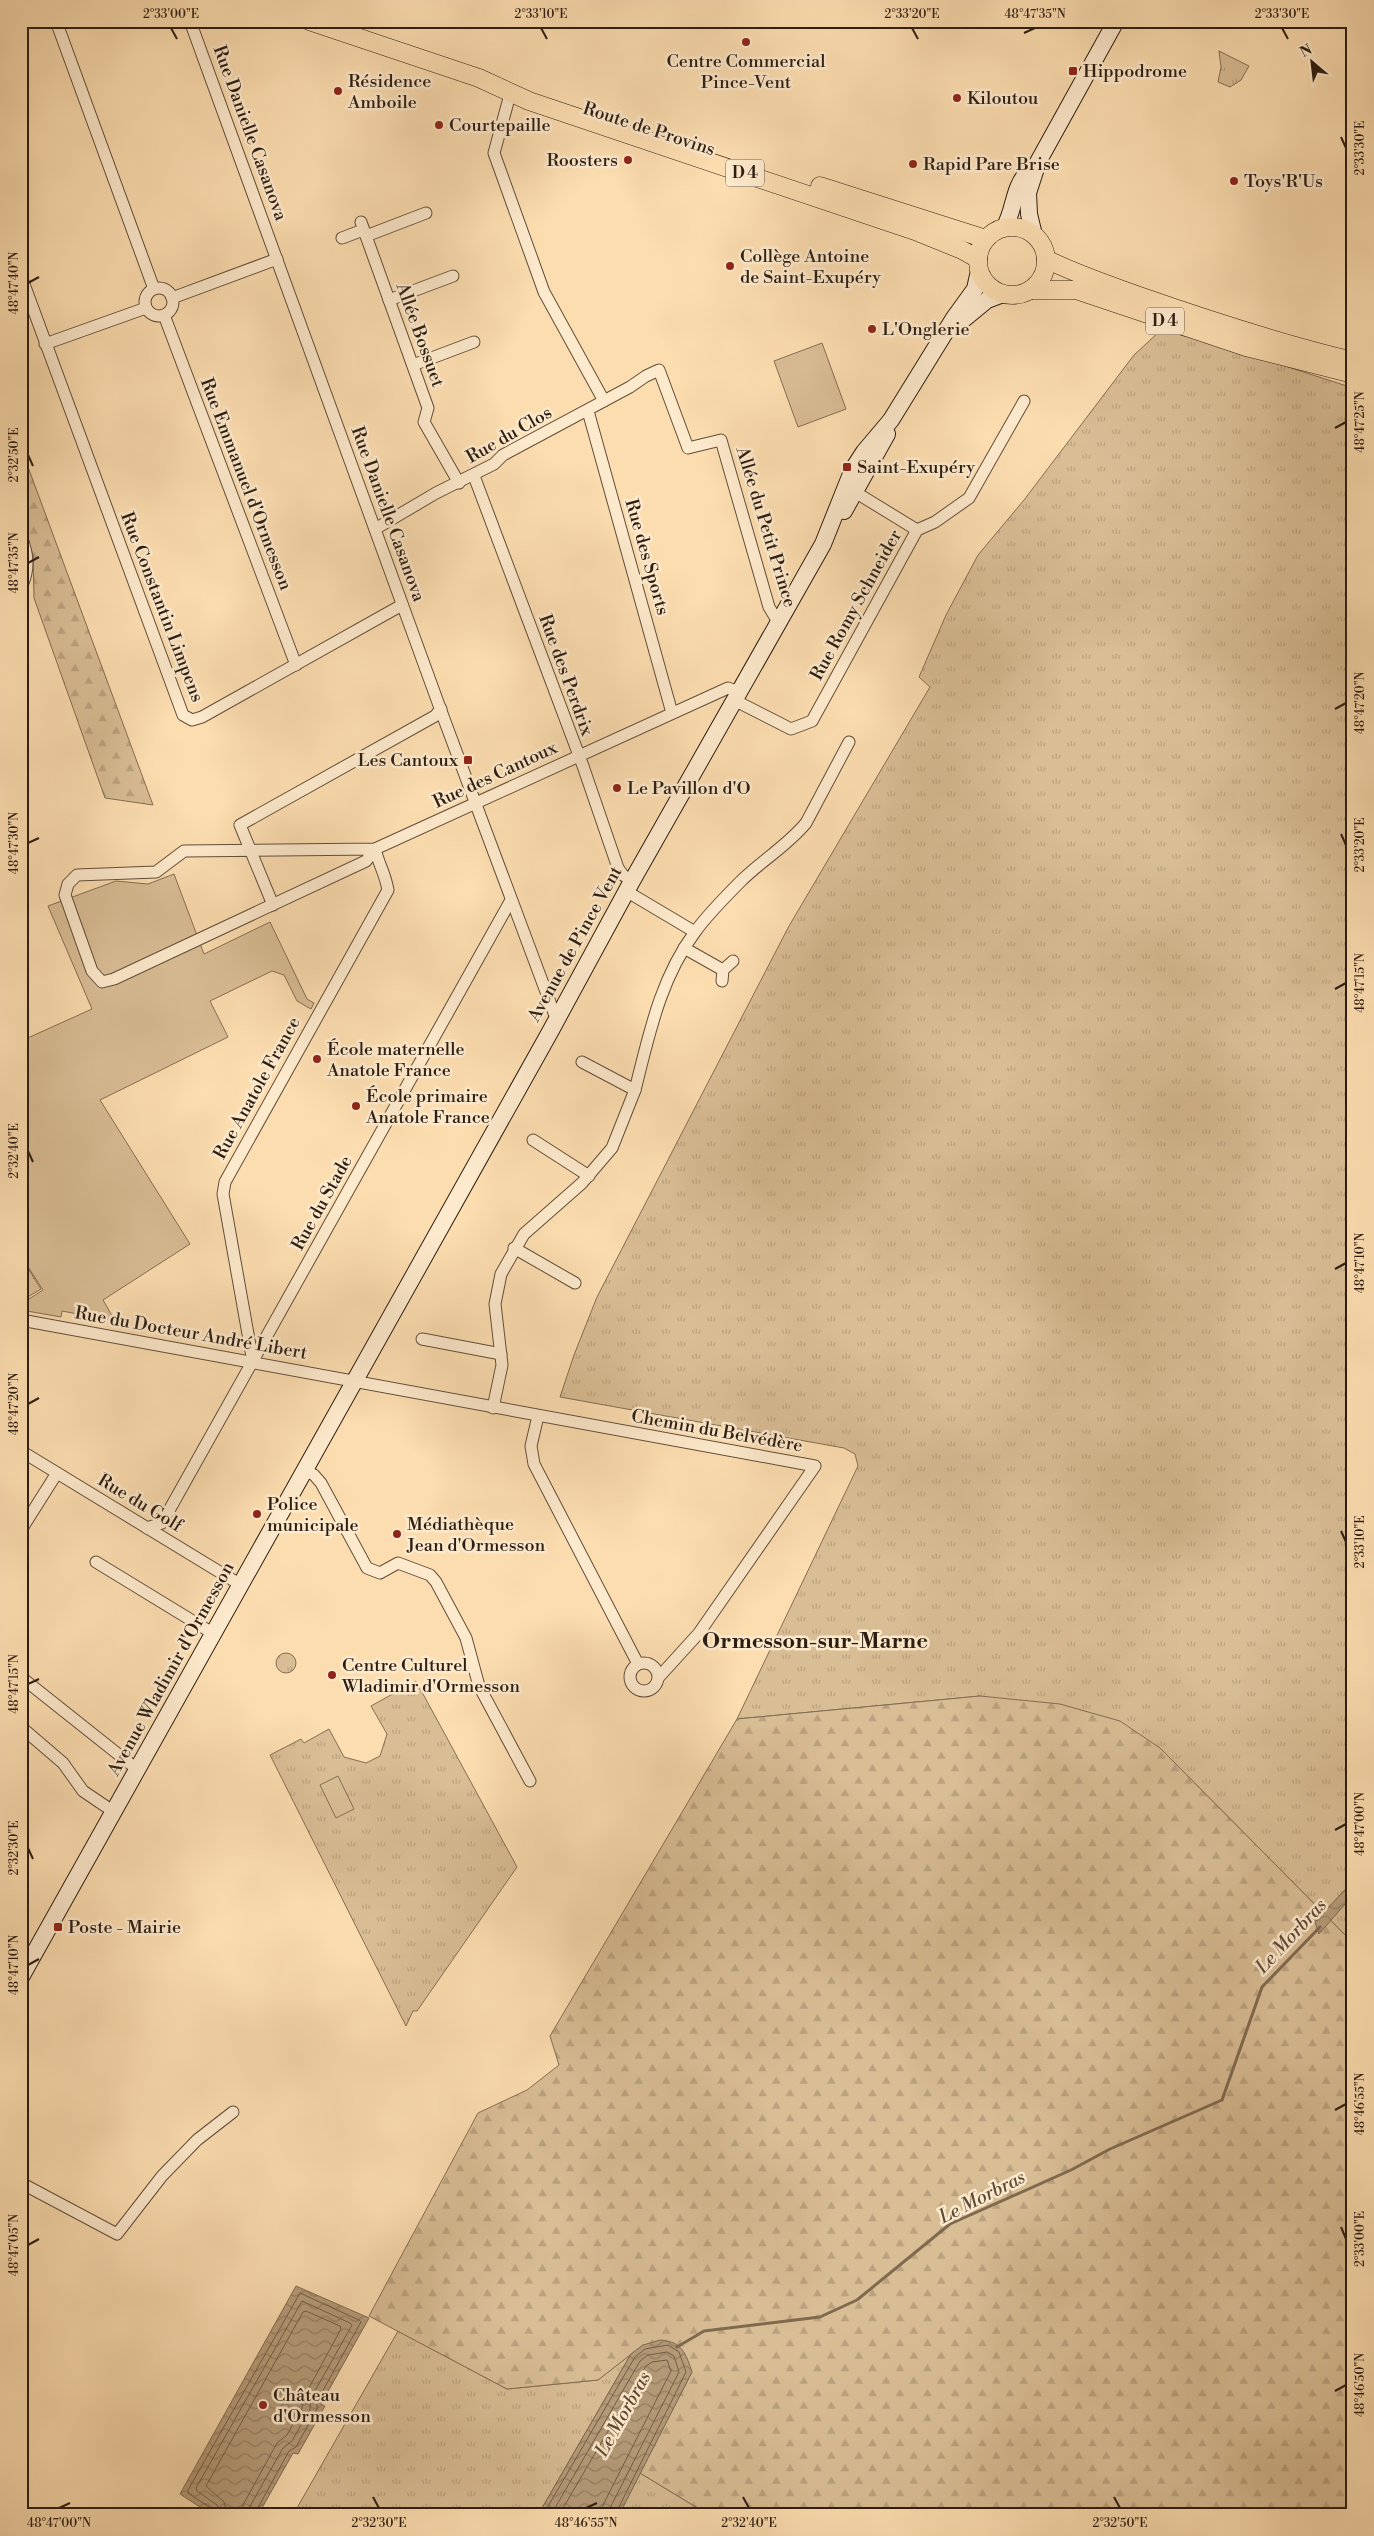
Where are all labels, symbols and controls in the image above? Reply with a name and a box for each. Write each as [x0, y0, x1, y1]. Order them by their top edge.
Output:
text: 2°33'00"E [143, 7, 199, 22]
text: 2°33'10"E [515, 7, 567, 22]
text: 2°33'20"E [885, 7, 939, 22]
text: 48°47'35"N [1004, 7, 1066, 22]
text: 2°33'30"E [1255, 7, 1309, 22]
marker: Centre Commercial Pince-Vent [740, 36, 752, 48]
north arrow [1286, 38, 1336, 88]
text: N [1297, 41, 1315, 62]
street label: Rue Danielle Casanova [208, 42, 293, 225]
place label: Centre Commercial Pince-Vent [666, 50, 826, 94]
place label: Hippodrome [1083, 60, 1187, 83]
marker: Hippodrome [1067, 65, 1079, 77]
place label: Résidence Amboile [347, 70, 431, 114]
marker: Résidence Amboile [332, 85, 344, 97]
place label: Kiloutou [967, 87, 1039, 110]
marker: Kiloutou [951, 92, 963, 104]
street label: Route de Provins [580, 97, 718, 161]
place label: Courtepaille [449, 114, 551, 137]
marker: Courtepaille [433, 119, 445, 131]
text: 2°33'30"E [1353, 121, 1368, 175]
place label: Roosters [546, 149, 618, 172]
place label: Rapid Pare Brise [923, 153, 1060, 176]
marker: Roosters [622, 154, 634, 166]
marker: Rapid Pare Brise [907, 158, 919, 170]
road number: D 4 [726, 160, 764, 187]
place label: Toys'R'Us [1244, 170, 1323, 193]
marker: Toys'R'Us [1228, 175, 1240, 187]
place label: Collège Antoine de Saint-Exupéry [740, 245, 881, 289]
text: 48°47'40"N [7, 251, 22, 315]
marker: Collège Antoine de Saint-Exupéry [724, 260, 736, 272]
street label: Allée Bossuet [390, 279, 450, 391]
road number: D 4 [1146, 308, 1184, 334]
place label: L'Onglerie [882, 318, 970, 341]
marker: L'Onglerie [866, 323, 878, 335]
street label: Rue Emmanuel d'Ormesson [195, 375, 297, 594]
text: 48°47'25"N [1353, 391, 1368, 453]
street label: Rue du Clos [462, 401, 556, 469]
street label: Rue Danielle Casanova [346, 423, 431, 606]
text: 2°32'50"E [7, 428, 22, 482]
street label: Allée du Petit Prince [730, 443, 801, 610]
place label: Saint-Exupéry [857, 456, 975, 479]
marker: Saint-Exupéry [841, 461, 853, 473]
street label: Rue des Sports [619, 496, 675, 618]
street label: Rue Constantin Limpens [115, 509, 209, 705]
street label: Rue Romy Schneider [805, 525, 907, 684]
text: 48°47'35"N [7, 532, 22, 594]
street label: Rue des Perdrix [533, 611, 599, 740]
text: 48°47'20"N [1353, 672, 1368, 734]
street label: Rue des Cantoux [429, 736, 561, 814]
place label: Les Cantoux [358, 749, 459, 772]
marker: Les Cantoux [462, 754, 474, 766]
place label: Le Pavillon d'O [627, 777, 751, 800]
marker: Le Pavillon d'O [611, 782, 623, 794]
text: 48°47'30"N [7, 812, 22, 874]
text: 2°33'20"E [1353, 818, 1368, 872]
street label: Avenue de Pince Vent [522, 862, 628, 1027]
text: 48°47'15"N [1353, 953, 1368, 1013]
street label: Rue Anatole France [208, 1013, 306, 1163]
place label: École maternelle Anatole France [326, 1038, 465, 1082]
marker: École maternelle Anatole France [311, 1053, 323, 1065]
place label: École primaire Anatole France [365, 1085, 490, 1129]
marker: École primaire Anatole France [350, 1100, 362, 1112]
text: 2°32'40"E [7, 1123, 22, 1179]
street label: Rue du Stade [286, 1151, 358, 1255]
text: 48°47'10"N [1353, 1233, 1368, 1293]
street label: Rue du Docteur André Libert [73, 1301, 310, 1365]
text: 48°47'20"N [7, 1373, 22, 1435]
street label: Chemin du Belvédère [630, 1405, 804, 1457]
street label: Rue du Golf [93, 1469, 188, 1538]
place label: Police municipale [267, 1493, 359, 1537]
marker: Police municipale [251, 1508, 263, 1520]
place label: Médiathèque Jean d'Ormesson [406, 1513, 546, 1557]
text: 2°33'10"E [1353, 1516, 1368, 1568]
marker: Médiathèque Jean d'Ormesson [391, 1528, 403, 1540]
street label: Avenue Wladimir d'Ormesson [102, 1558, 240, 1781]
district label: Ormesson-sur-Marne [702, 1628, 928, 1655]
text: 48°47'15"N [7, 1654, 22, 1714]
place label: Centre Culturel Wladimir d'Ormesson [341, 1654, 520, 1698]
marker: Centre Culturel Wladimir d'Ormesson [326, 1669, 338, 1681]
text: 48°47'00"N [1353, 1792, 1368, 1856]
text: 2°32'30"E [7, 1821, 22, 1875]
water label: Le Morbras [1250, 1894, 1332, 1979]
place label: Poste - Mairie [68, 1916, 181, 1939]
marker: Poste - Mairie [52, 1921, 64, 1933]
text: 48°47'10"N [7, 1935, 22, 1995]
text: 48°46'55"N [1353, 2073, 1368, 2135]
water label: Le Morbras [934, 2165, 1029, 2229]
text: 2°33'00"E [1353, 2211, 1368, 2267]
text: 48°47'05"N [7, 2214, 22, 2276]
text: 48°46'50"N [1353, 2353, 1368, 2417]
water label: Le Morbras [589, 2367, 656, 2462]
place label: Château d'Ormesson [273, 2384, 371, 2428]
marker: Château d'Ormesson [257, 2399, 269, 2411]
text: 48°47'00"N [27, 2516, 91, 2531]
text: 2°32'30"E [352, 2516, 406, 2531]
text: 48°46'55"N [555, 2516, 617, 2531]
text: 2°32'40"E [721, 2516, 777, 2531]
text: 2°32'50"E [1093, 2516, 1147, 2531]

